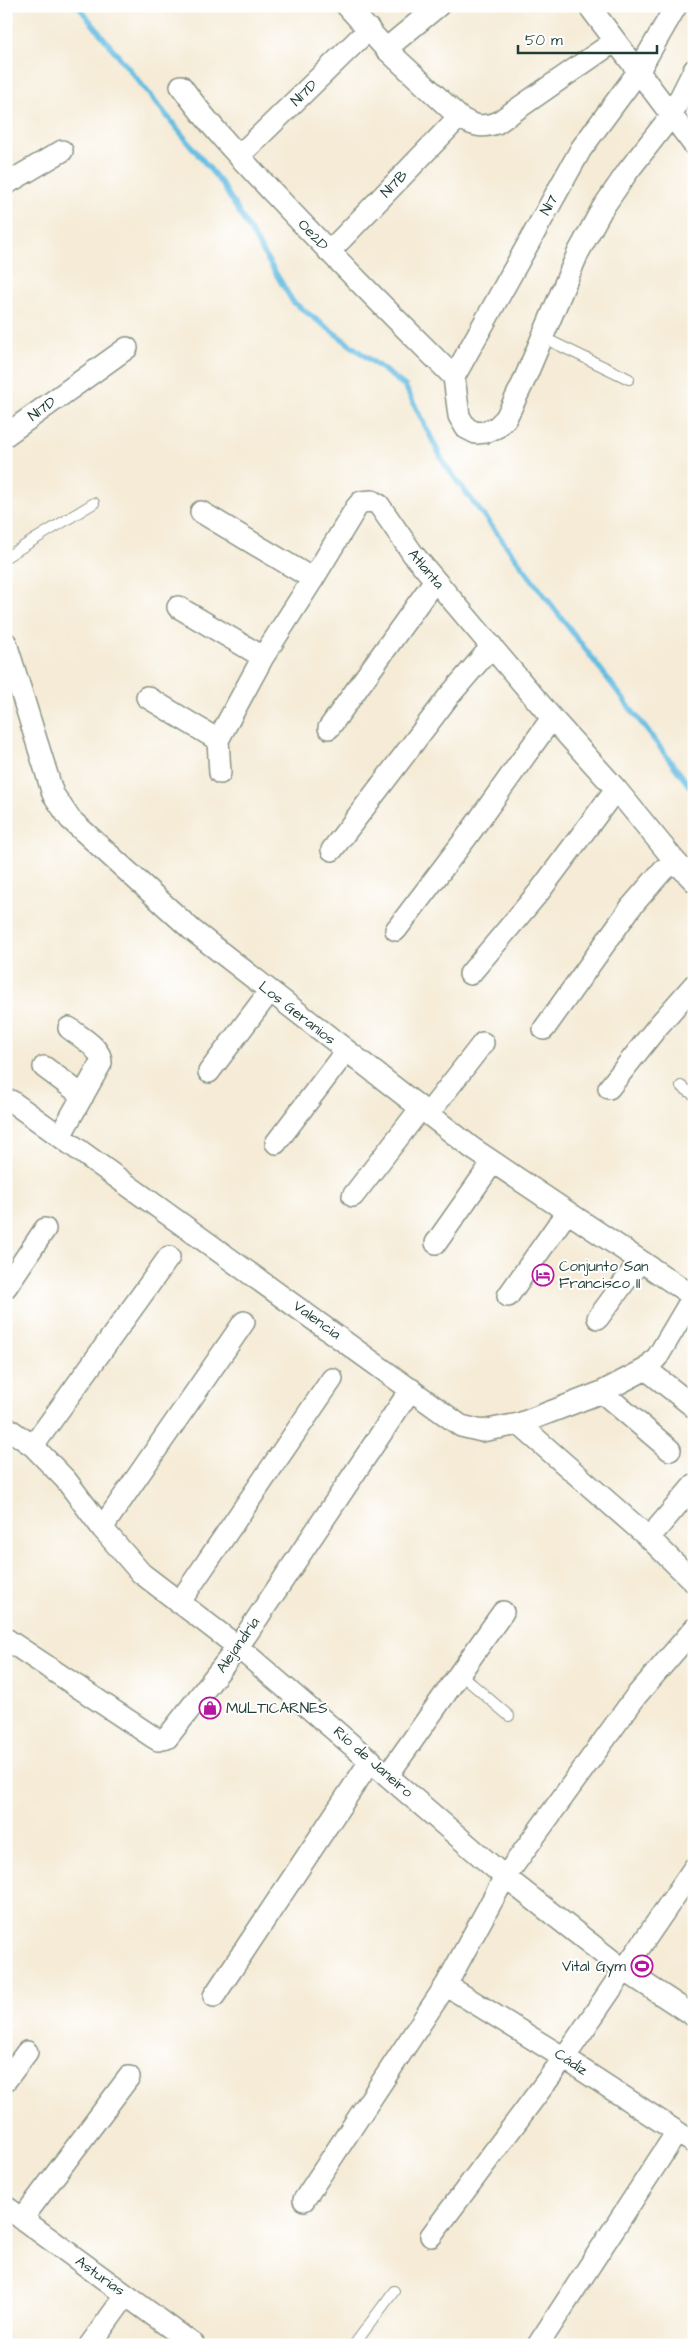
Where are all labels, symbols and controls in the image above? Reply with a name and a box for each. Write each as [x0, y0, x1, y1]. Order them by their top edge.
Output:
scale bar [518, 22, 656, 54]
text: 50 m [525, 30, 563, 51]
street label: N17D [286, 75, 322, 111]
street label: N17B [376, 165, 413, 203]
street label: N17 [535, 191, 563, 219]
street label: Oe2D [293, 214, 333, 256]
street label: N17D [24, 391, 61, 426]
street label: Atlanta [403, 544, 449, 594]
street label: Los Geranios [254, 976, 340, 1050]
place label: Conjunto San Francisco II [559, 1256, 649, 1294]
hotel icon: Conjunto San Francisco II [531, 1263, 555, 1287]
street label: Valencia [289, 1296, 345, 1345]
street label: Alejandría [211, 1613, 265, 1677]
shop icon: MULTICARNES [198, 1696, 222, 1720]
place label: MULTICARNES [226, 1698, 328, 1719]
street label: Río de Janeiro [329, 1721, 418, 1803]
sports icon: Vital Gym [630, 1954, 654, 1978]
place label: Vital Gym [562, 1956, 626, 1978]
street label: Cádiz [550, 2043, 592, 2081]
street label: Asturias [71, 2251, 129, 2301]

